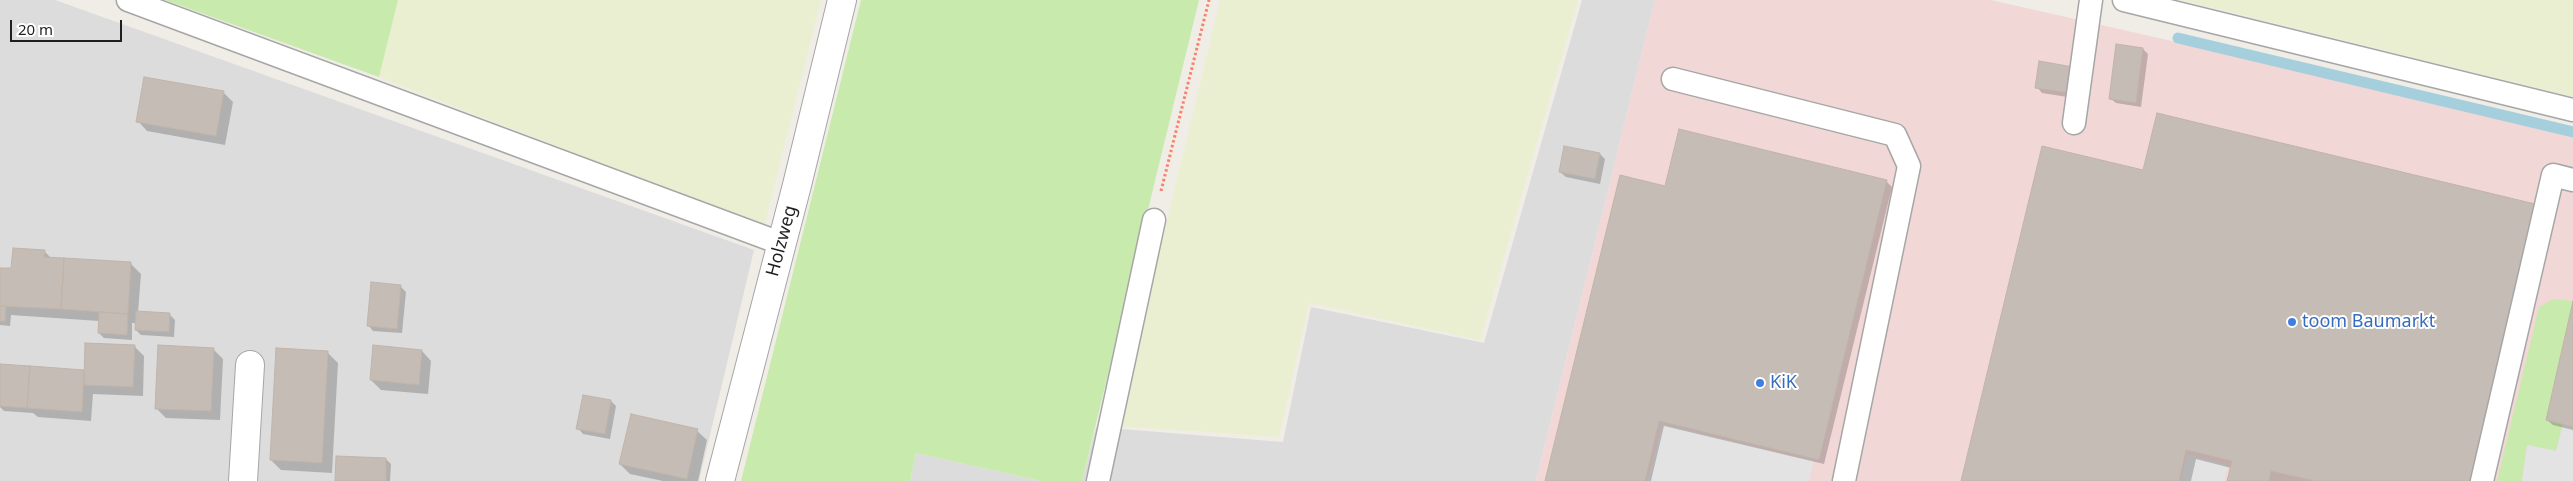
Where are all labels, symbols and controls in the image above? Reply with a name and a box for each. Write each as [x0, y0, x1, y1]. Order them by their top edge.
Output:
scale bar [12, 10, 125, 42]
text: 20 m [18, 19, 53, 39]
street label: Holzweg [762, 203, 802, 279]
place label: toom Baumarkt [2302, 311, 2435, 333]
marker: toom Baumarkt [2286, 316, 2298, 328]
place label: KiK [1770, 372, 1797, 394]
marker: KiK [1754, 377, 1766, 389]

